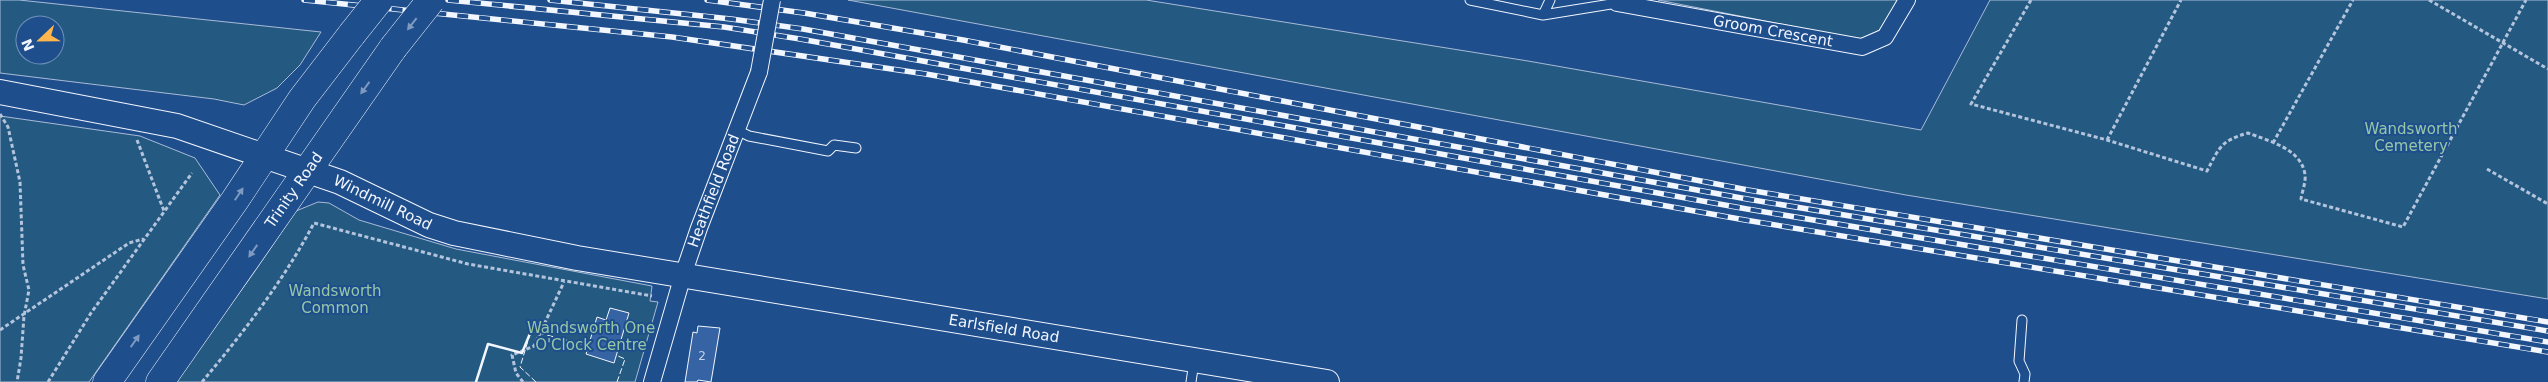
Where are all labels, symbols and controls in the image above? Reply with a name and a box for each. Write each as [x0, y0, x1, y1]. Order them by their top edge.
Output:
street label: Groom Crescent [1712, 11, 1834, 51]
north arrow [15, 15, 65, 65]
one-way arrow [406, 17, 417, 30]
text: N [18, 36, 38, 53]
one-way arrow [360, 81, 370, 94]
park label: Wandsworth Cemetery [2365, 120, 2457, 155]
street label: Heathfield Road [684, 131, 743, 250]
street label: Trinity Road [261, 149, 327, 232]
street label: Windmill Road [330, 171, 435, 234]
one-way arrow [234, 187, 244, 201]
one-way arrow [248, 244, 258, 257]
park label: Wandsworth Common [289, 282, 381, 317]
street label: Earlsfield Road [947, 311, 1061, 347]
park label: Wandsworth One O'Clock Centre [527, 319, 655, 354]
one-way arrow [130, 334, 140, 348]
house number: 2 [698, 349, 706, 363]

